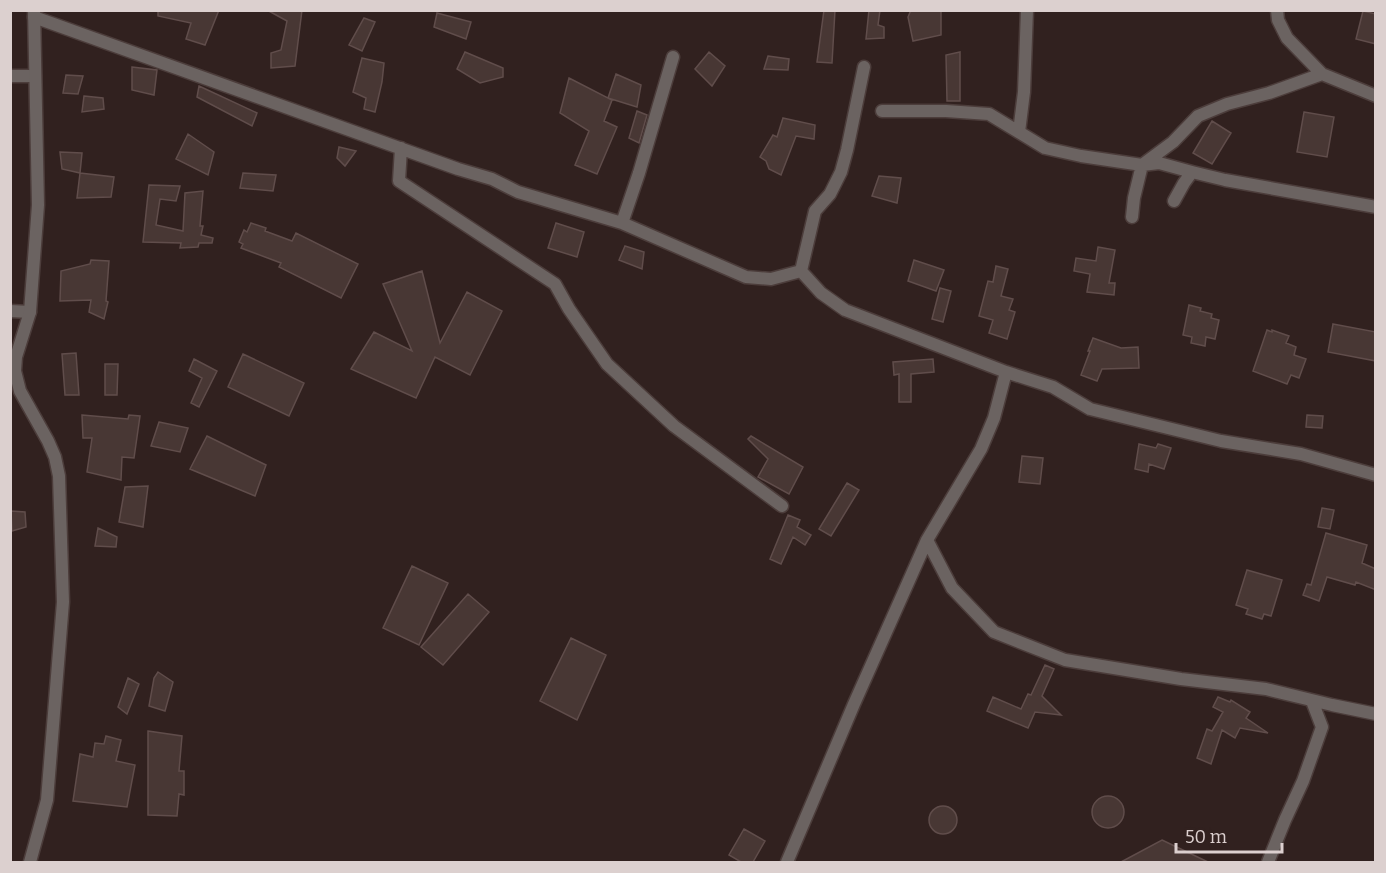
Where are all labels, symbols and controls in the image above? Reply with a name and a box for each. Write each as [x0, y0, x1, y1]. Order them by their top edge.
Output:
scale bar [1176, 816, 1282, 854]
text: 50 m [1185, 826, 1227, 848]

